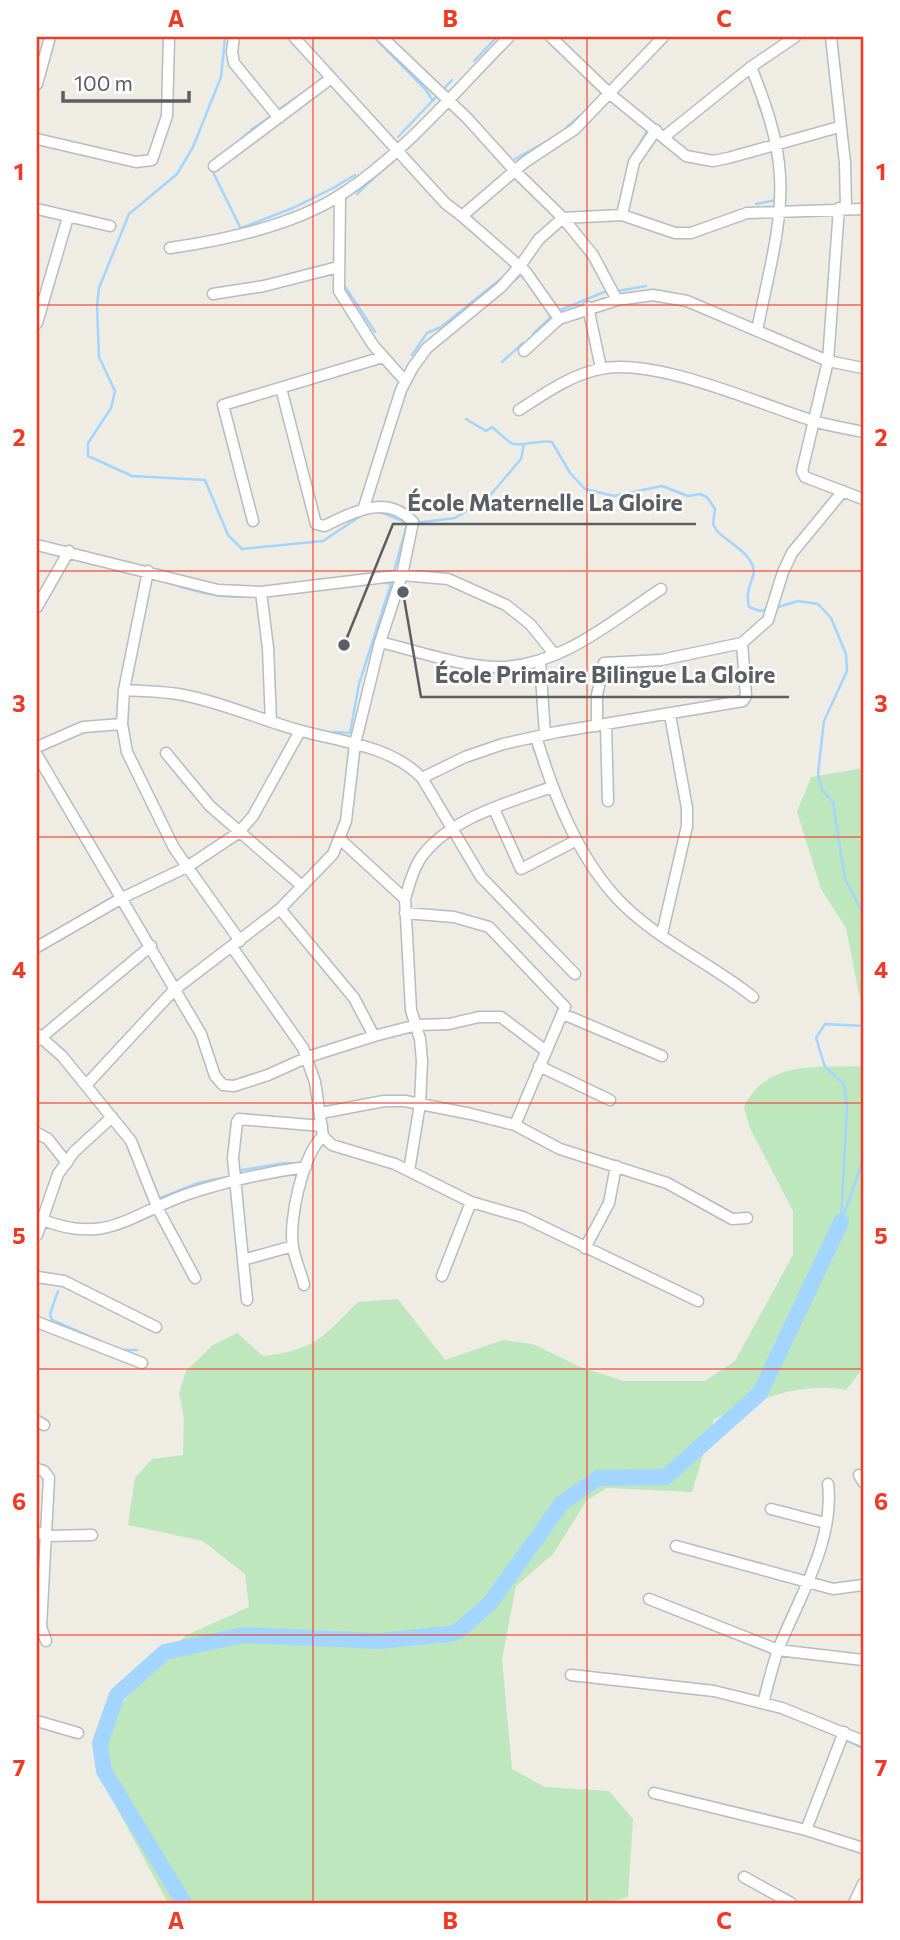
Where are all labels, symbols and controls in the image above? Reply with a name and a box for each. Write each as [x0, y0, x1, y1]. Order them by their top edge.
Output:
text: A [168, 4, 185, 32]
text: B [442, 4, 458, 32]
text: C [716, 4, 732, 32]
scale bar [63, 60, 189, 104]
text: 100 m [74, 70, 133, 95]
text: 1 [14, 157, 24, 185]
text: 1 [876, 157, 886, 185]
text: 2 [12, 423, 26, 451]
text: 2 [874, 423, 888, 451]
callout: École Maternelle La Gloire [393, 480, 696, 524]
text: École Maternelle La Gloire [407, 488, 683, 516]
callout: École Primaire Bilingue La Gloire [421, 653, 789, 697]
text: École Primaire Bilingue La Gloire [435, 660, 775, 688]
text: 3 [12, 689, 26, 717]
text: 3 [874, 689, 888, 717]
text: 4 [12, 955, 26, 983]
text: 4 [874, 955, 888, 983]
text: 5 [12, 1221, 26, 1249]
text: 5 [874, 1221, 888, 1249]
text: 6 [12, 1487, 26, 1515]
text: 6 [874, 1487, 888, 1515]
text: 7 [13, 1753, 25, 1781]
text: 7 [875, 1753, 887, 1781]
text: A [168, 1906, 185, 1934]
text: B [442, 1906, 458, 1934]
text: C [716, 1906, 732, 1934]

